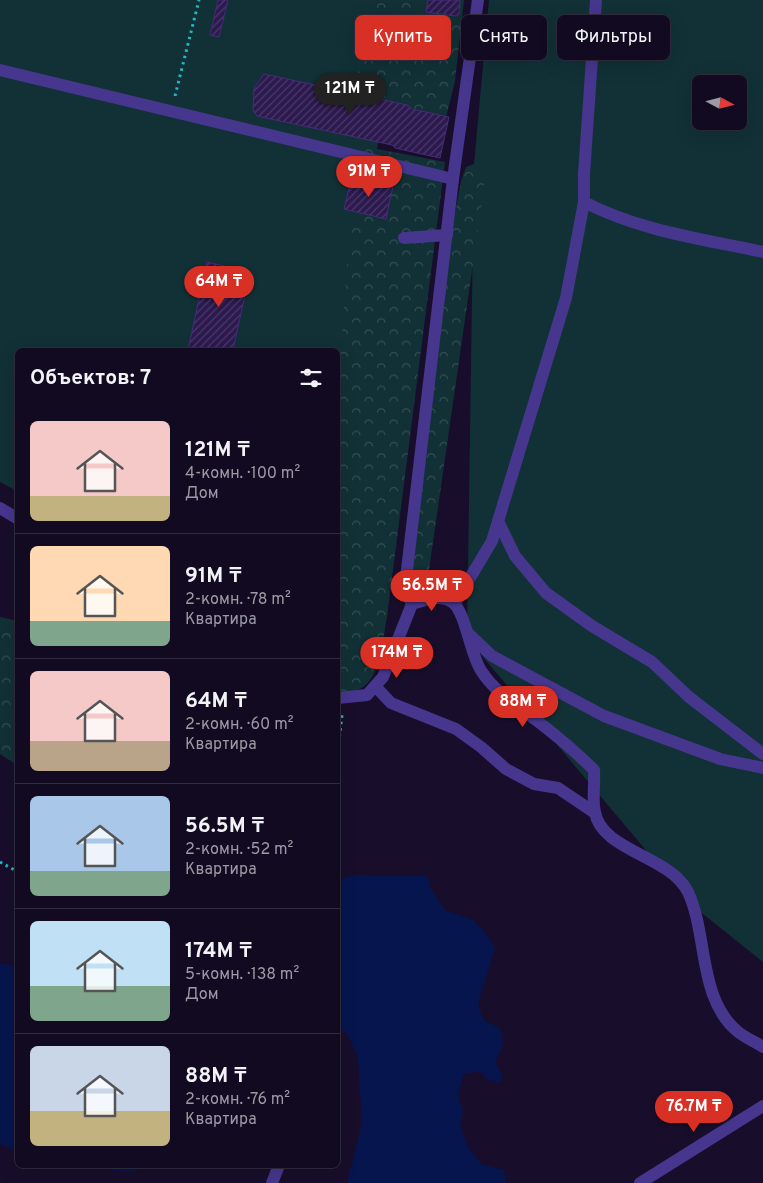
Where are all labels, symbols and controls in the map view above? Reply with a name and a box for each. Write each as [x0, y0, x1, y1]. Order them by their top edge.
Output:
chip: Купить [355, 15, 451, 60]
chip: Снять [461, 15, 547, 60]
chip: Фильтры [557, 15, 670, 60]
pin: 121M ₸ [309, 72, 391, 115]
north arrow [692, 75, 748, 130]
map controls [692, 75, 747, 130]
text: 121M ₸ [325, 79, 375, 99]
pin: 91M ₸ [334, 156, 404, 198]
text: 91M ₸ [347, 162, 391, 182]
pin: 64M ₸ [184, 266, 254, 308]
text: 64M ₸ [195, 272, 243, 292]
icon: filters [297, 364, 325, 392]
text: Объектов: 7 [30, 365, 151, 392]
text: 121M ₸ [185, 437, 251, 464]
icon: home [70, 441, 130, 501]
text: 4-комн. · 100 m² [185, 464, 300, 484]
text: Дом [185, 484, 219, 504]
text: 91M ₸ [185, 563, 242, 590]
icon: home [70, 566, 130, 626]
pin: 56.5M ₸ [386, 570, 478, 612]
text: 56.5M ₸ [402, 576, 462, 596]
text: 2-комн. · 78 m² [185, 590, 291, 610]
text: Квартира [185, 610, 257, 630]
pin: 174M ₸ [356, 636, 438, 679]
text: 174M ₸ [371, 643, 423, 663]
pin: 88M ₸ [488, 686, 558, 728]
text: 64M ₸ [185, 688, 247, 715]
icon: home [70, 691, 130, 751]
text: 88M ₸ [499, 692, 547, 712]
text: 2-комн. · 60 m² [185, 715, 294, 735]
text: Квартира [185, 735, 257, 755]
text: 56.5M ₸ [185, 813, 265, 840]
icon: home [70, 816, 130, 876]
text: 2-комн. · 52 m² [185, 840, 293, 860]
text: Квартира [185, 860, 257, 880]
text: 174M ₸ [185, 938, 252, 965]
icon: home [70, 941, 130, 1001]
text: 5-комн. · 138 m² [185, 965, 299, 985]
text: Дом [185, 985, 219, 1005]
text: 88M ₸ [185, 1063, 247, 1090]
icon: home [70, 1066, 130, 1126]
text: 2-комн. · 76 m² [185, 1090, 290, 1110]
pin: 76.7M ₸ [648, 1090, 740, 1133]
text: 76.7M ₸ [666, 1097, 722, 1117]
text: Квартира [185, 1110, 257, 1130]

